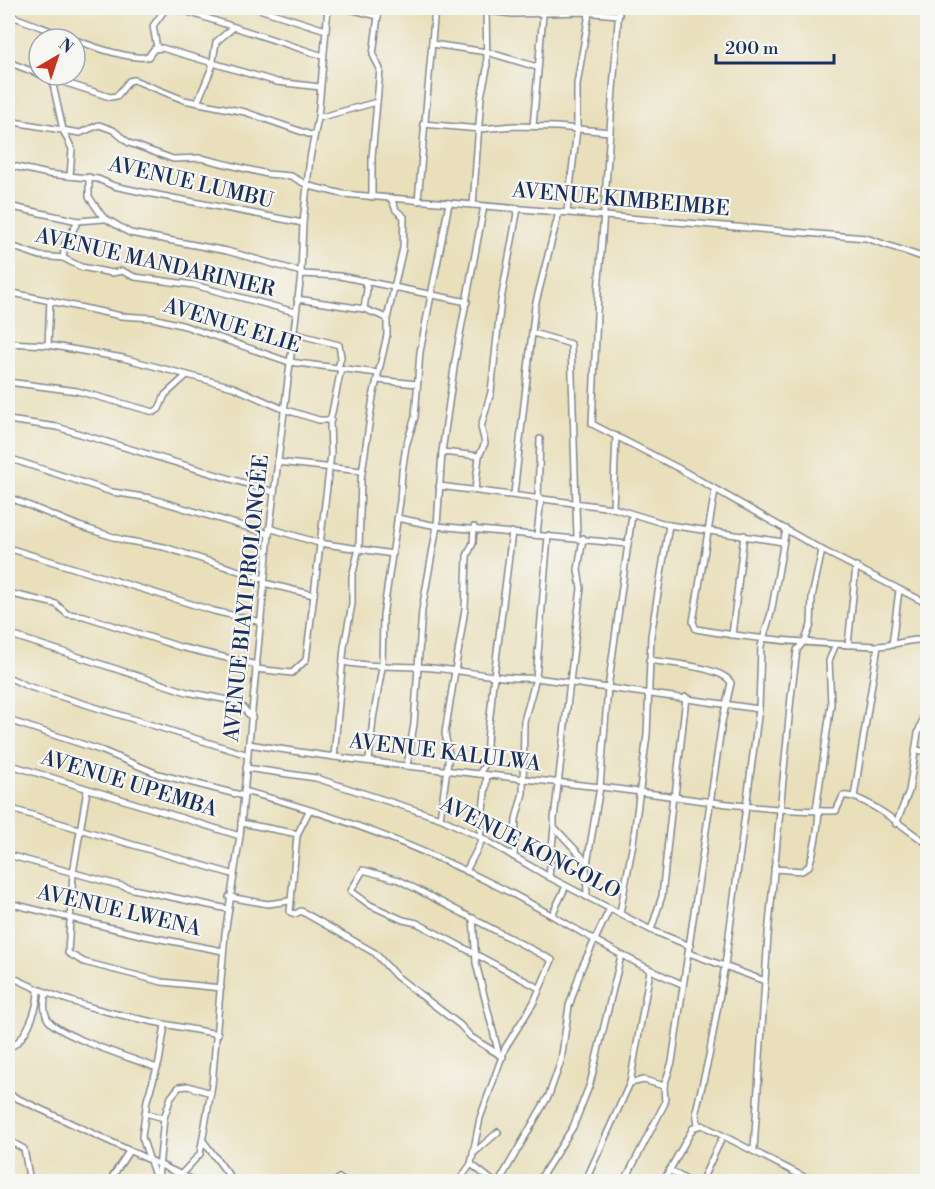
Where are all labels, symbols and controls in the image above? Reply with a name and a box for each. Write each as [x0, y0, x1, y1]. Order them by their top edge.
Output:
north arrow [27, 27, 87, 87]
scale bar [716, 27, 834, 65]
text: N [55, 34, 77, 58]
text: 200 m [725, 37, 779, 60]
street label: AVENUE LUMBU [105, 151, 276, 215]
street label: AVENUE KIMBEIMBE [510, 177, 731, 222]
street label: AVENUE MANDARINIER [32, 223, 278, 303]
street label: AVENUE ELIE [159, 292, 304, 359]
street label: AVENUE BIAYI PROLONGÉE [217, 453, 275, 744]
street label: AVENUE KALULWA [347, 728, 543, 778]
street label: AVENUE UPEMBA [37, 745, 221, 823]
street label: AVENUE KONGOLO [434, 791, 625, 905]
street label: AVENUE LWENA [34, 879, 204, 943]

